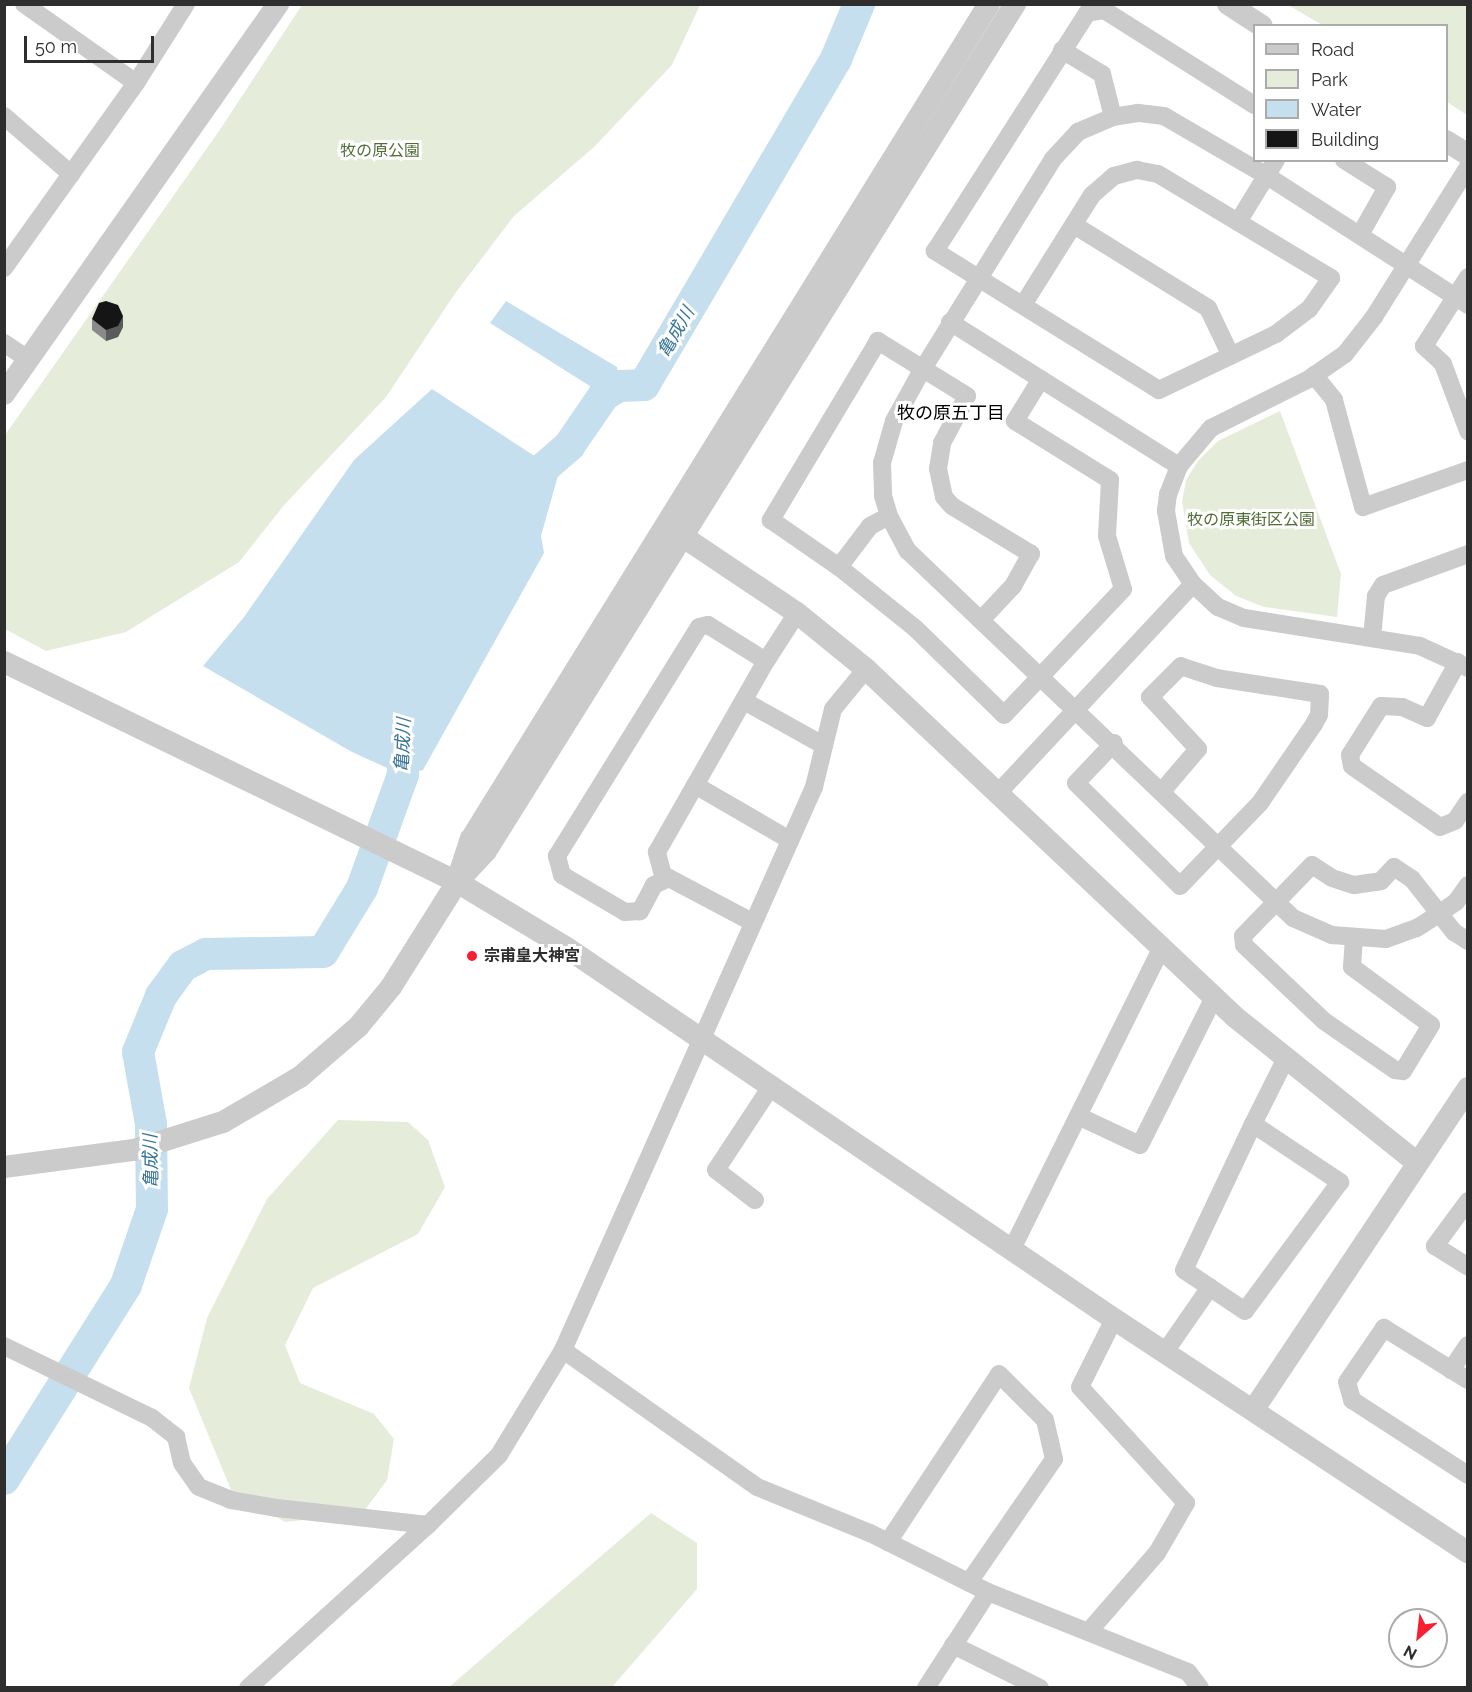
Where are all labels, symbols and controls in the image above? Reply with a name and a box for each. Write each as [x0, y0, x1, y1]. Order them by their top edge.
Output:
scale bar [27, 24, 158, 62]
legend [1253, 24, 1448, 162]
text: 50 m [35, 36, 77, 57]
text: Road [1311, 39, 1354, 60]
text: Park [1311, 69, 1348, 90]
text: Water [1311, 99, 1361, 120]
text: Building [1311, 129, 1379, 150]
park label: 牧の原公園 [340, 141, 420, 161]
water label: 亀成川 [653, 303, 699, 361]
district label: 牧の原五丁目 [897, 402, 1005, 424]
park label: 牧の原東街区公園 [1187, 510, 1315, 530]
water label: 亀成川 [391, 717, 415, 773]
place label: 宗甫皇大神宮 [484, 946, 580, 966]
marker: 宗甫皇大神宮 [465, 949, 479, 963]
water label: 亀成川 [140, 1134, 162, 1188]
north arrow [1388, 1608, 1448, 1668]
text: N [1400, 1641, 1420, 1664]

